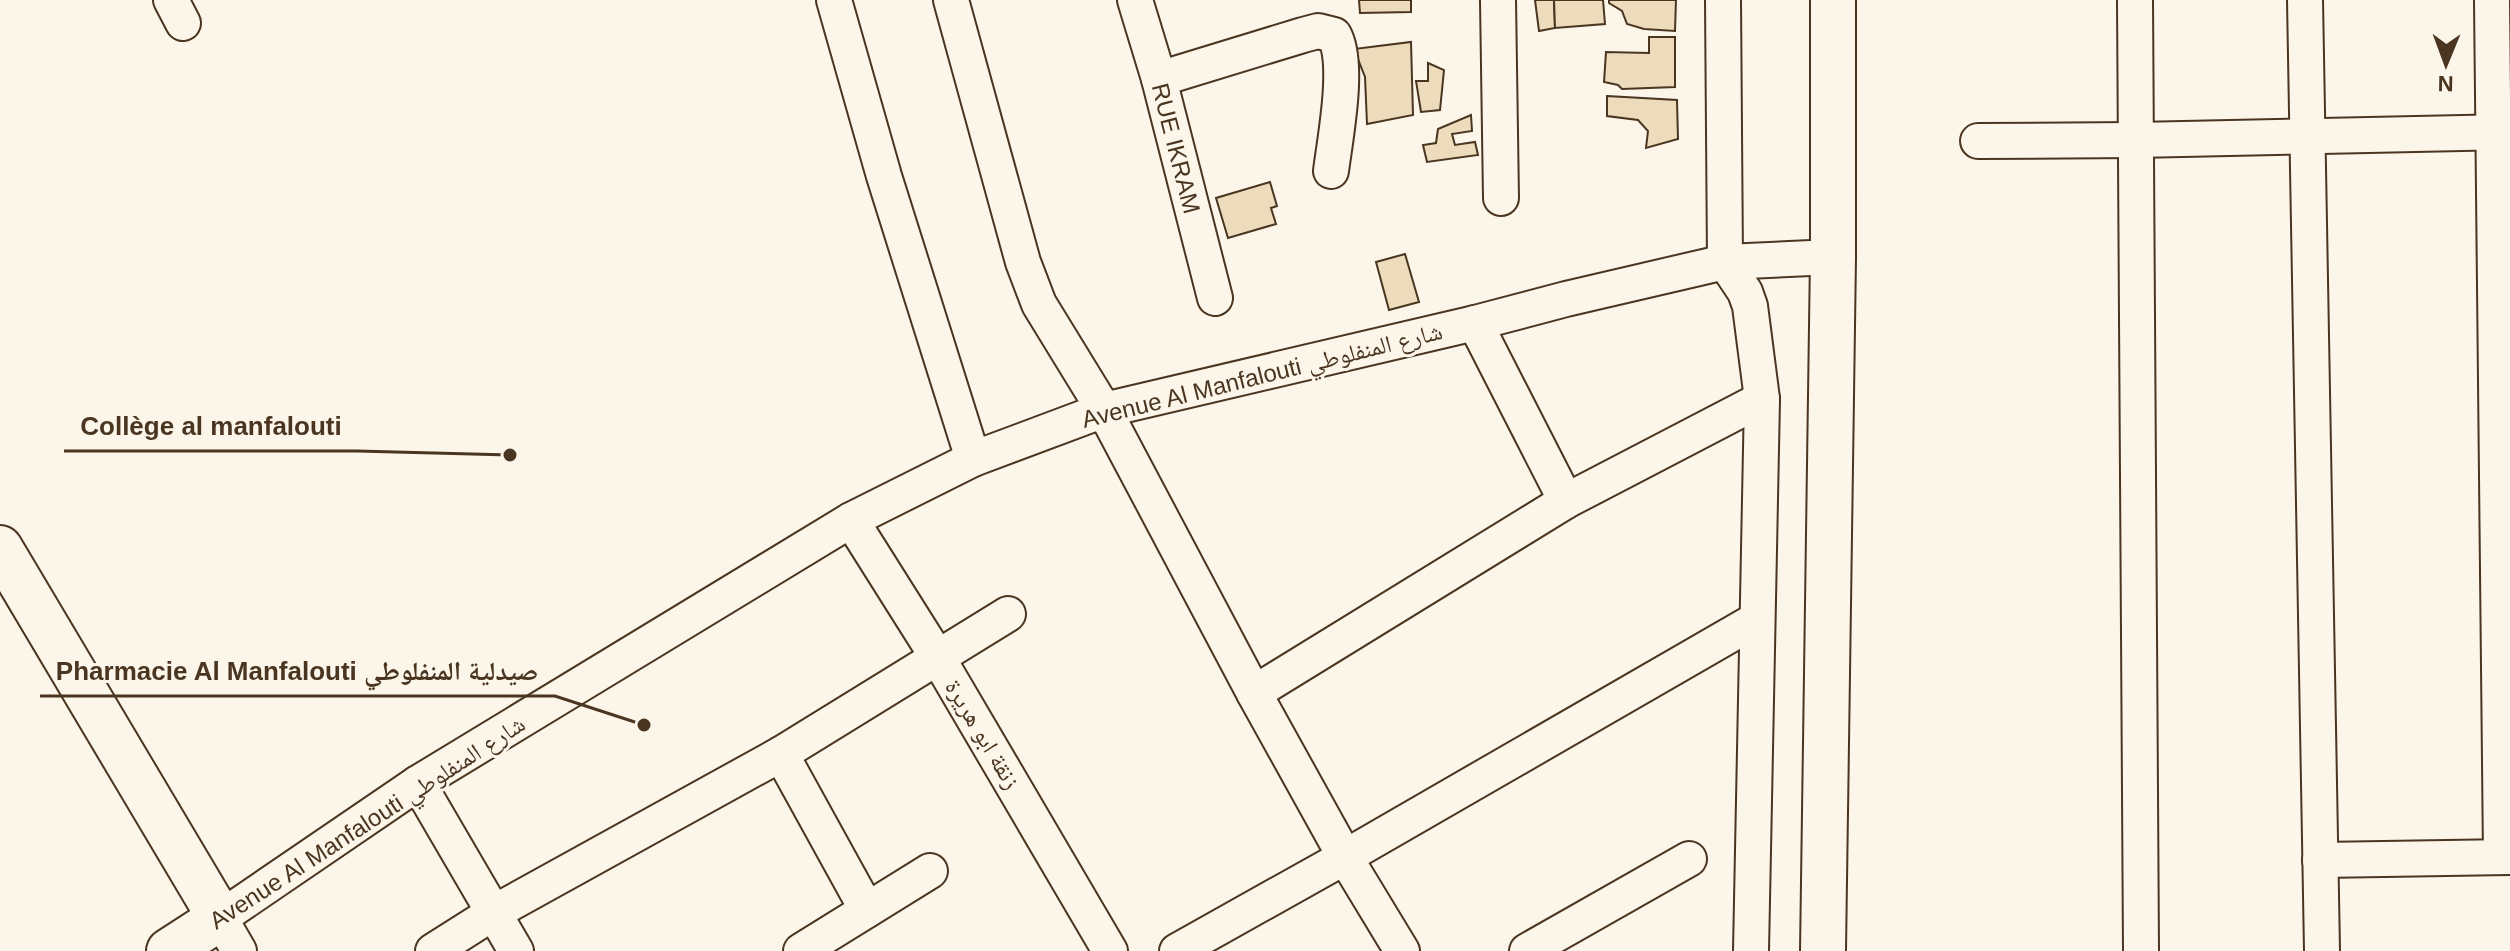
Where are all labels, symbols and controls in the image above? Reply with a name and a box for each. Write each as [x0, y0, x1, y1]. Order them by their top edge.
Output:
north arrow [2406, 24, 2486, 104]
text: N [2437, 71, 2454, 96]
street label: RUE IKRAM [1147, 80, 1206, 216]
street label: Avenue Al Manfalouti شارع المنفلوطي [1079, 317, 1446, 439]
callout: Collège al manfalouti [64, 401, 357, 451]
text: Collège al manfalouti [80, 411, 342, 441]
callout: Pharmacie Al Manfalouti صيدلية المنفلوطي [40, 646, 555, 696]
text: Pharmacie Al Manfalouti صيدلية المنفلوطي [56, 656, 538, 691]
street label: زنقة ابو هريرة [939, 675, 1026, 794]
street label: Avenue Al Manfalouti شارع المنفلوطي [204, 710, 533, 939]

